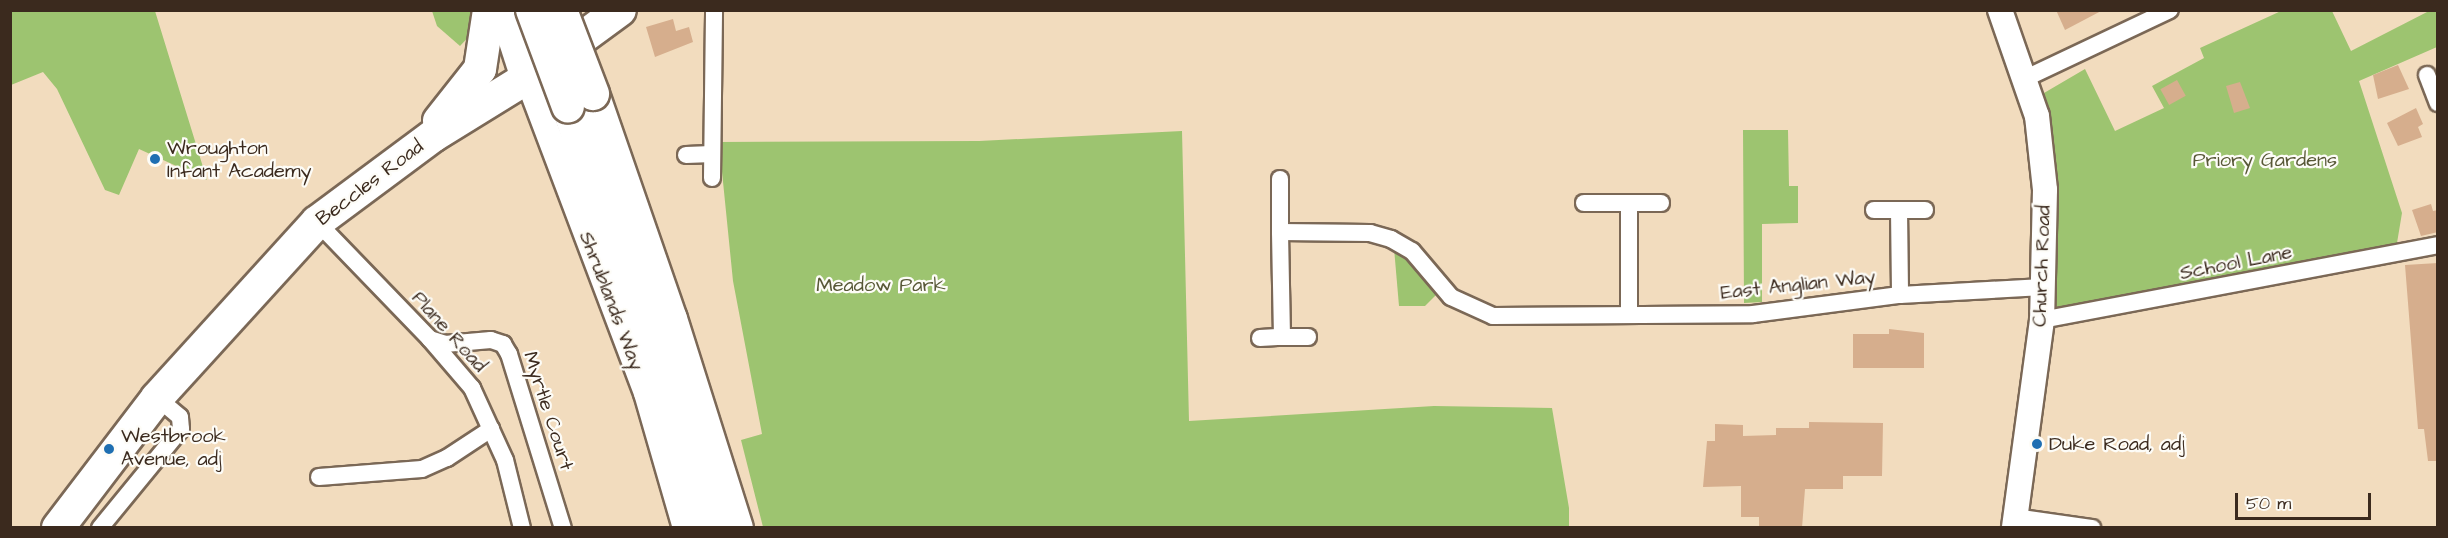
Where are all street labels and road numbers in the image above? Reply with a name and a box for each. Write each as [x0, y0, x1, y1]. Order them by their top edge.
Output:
street label: Beccles Road [312, 135, 428, 231]
street label: Church Road [2028, 205, 2056, 327]
street label: Shrublands Way [574, 228, 648, 374]
street label: School Lane [2178, 240, 2294, 286]
street label: East Anglian Way [1719, 265, 1877, 305]
street label: Plane Road [406, 287, 492, 377]
street label: Myrtle Court [518, 349, 578, 473]

